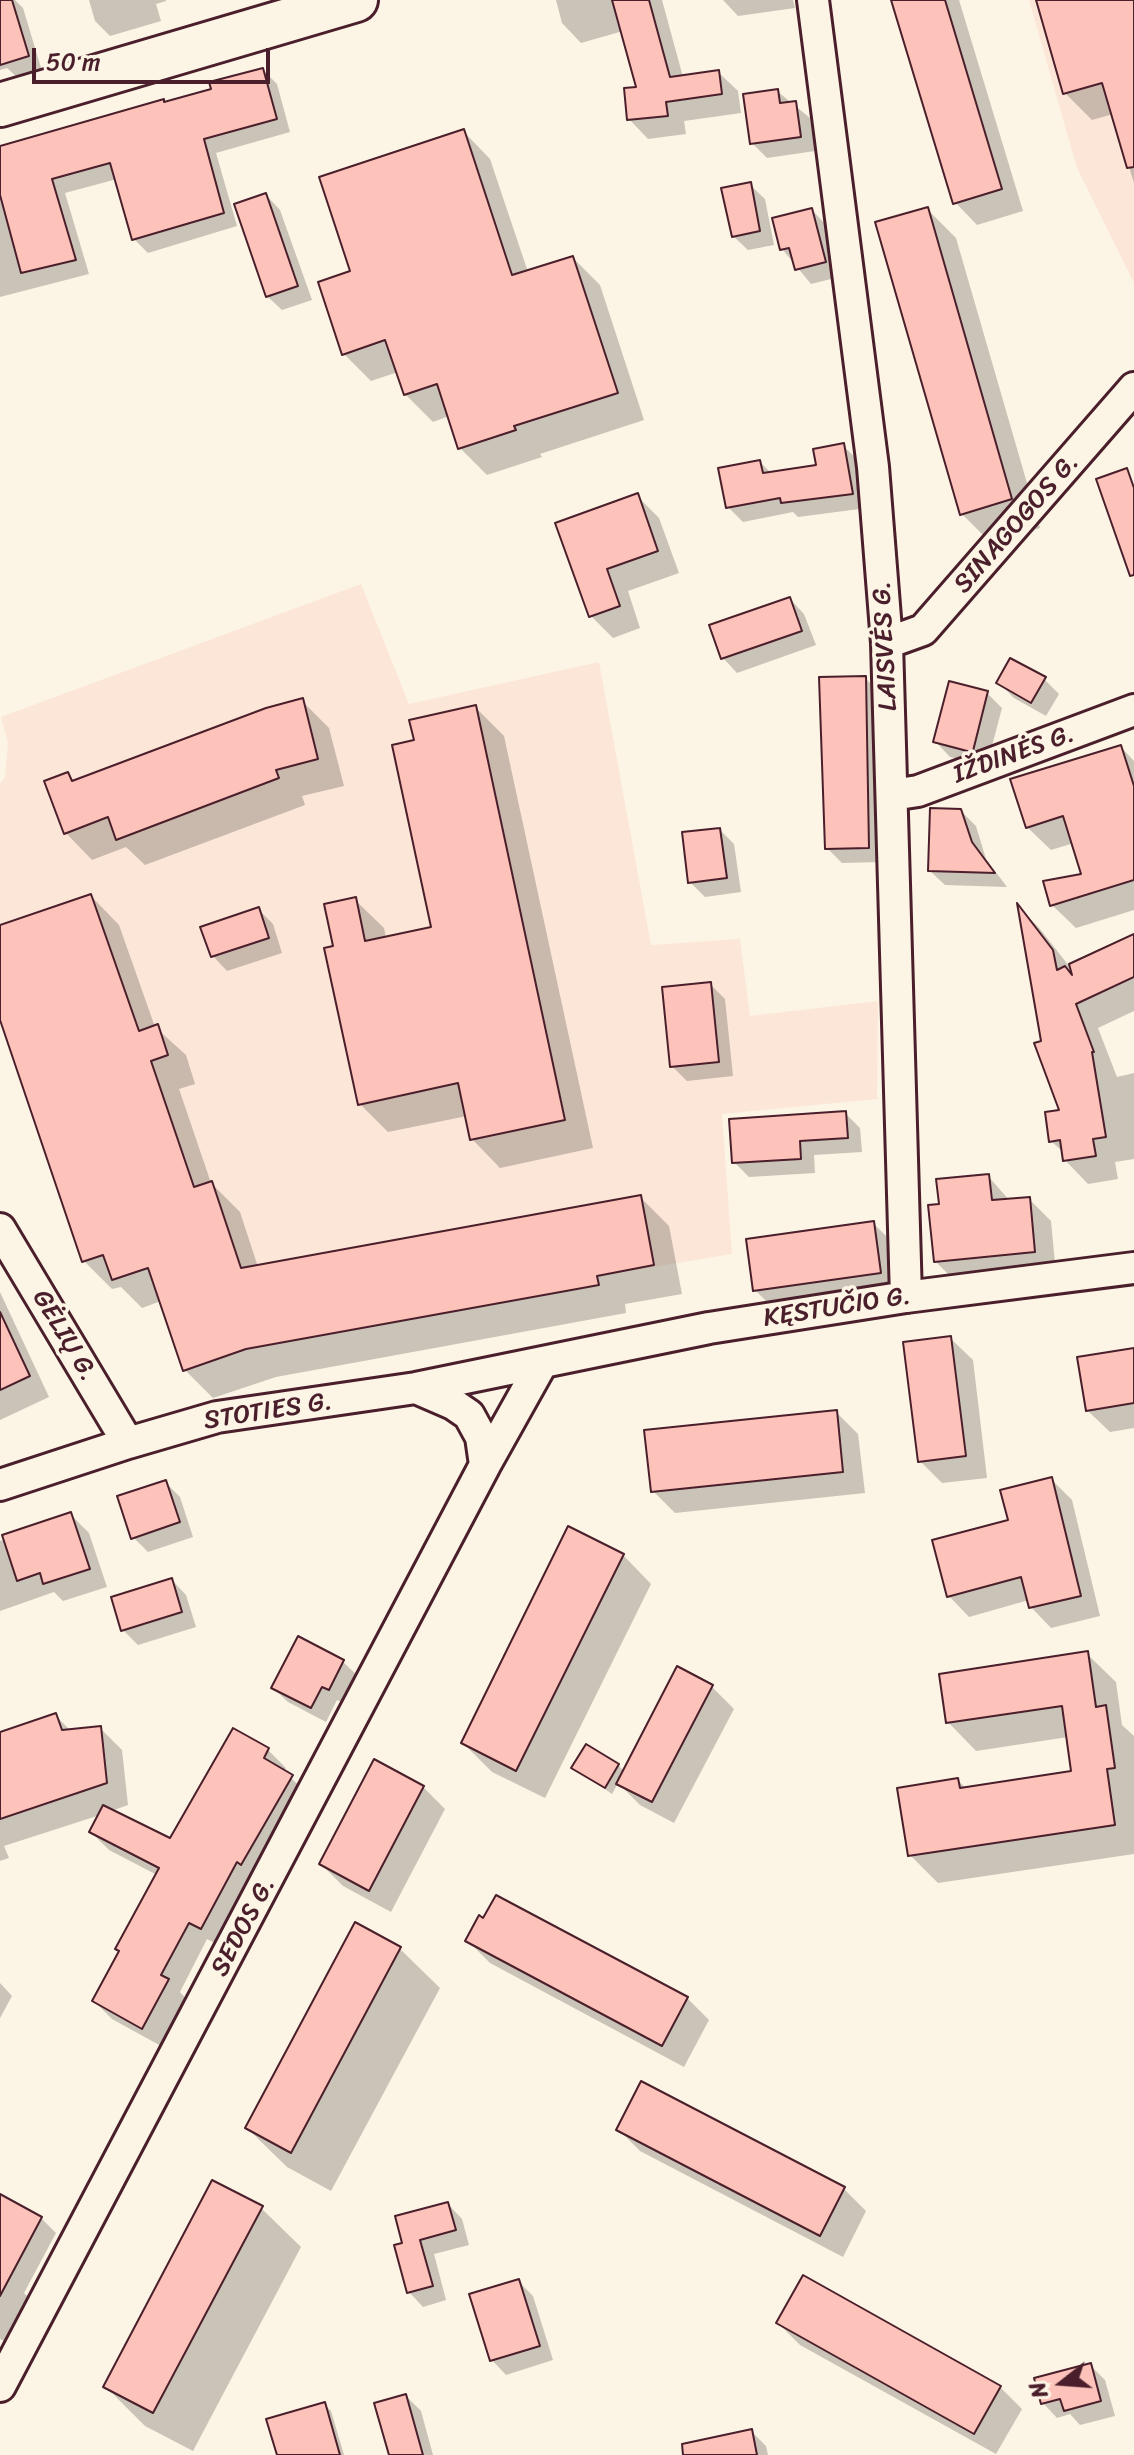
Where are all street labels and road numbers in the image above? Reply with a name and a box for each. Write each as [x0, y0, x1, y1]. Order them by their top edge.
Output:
street label: SINAGOGOS G. [948, 448, 1086, 600]
street label: LAISVĖS G. [867, 580, 905, 712]
street label: IŽDINĖS G. [949, 719, 1079, 791]
street label: KĘSTUČIO G. [761, 1281, 913, 1335]
street label: GĖLIŲ G. [25, 1285, 103, 1387]
street label: STOTIES G. [202, 1386, 334, 1438]
street label: SEDOS G. [205, 1872, 283, 1982]

